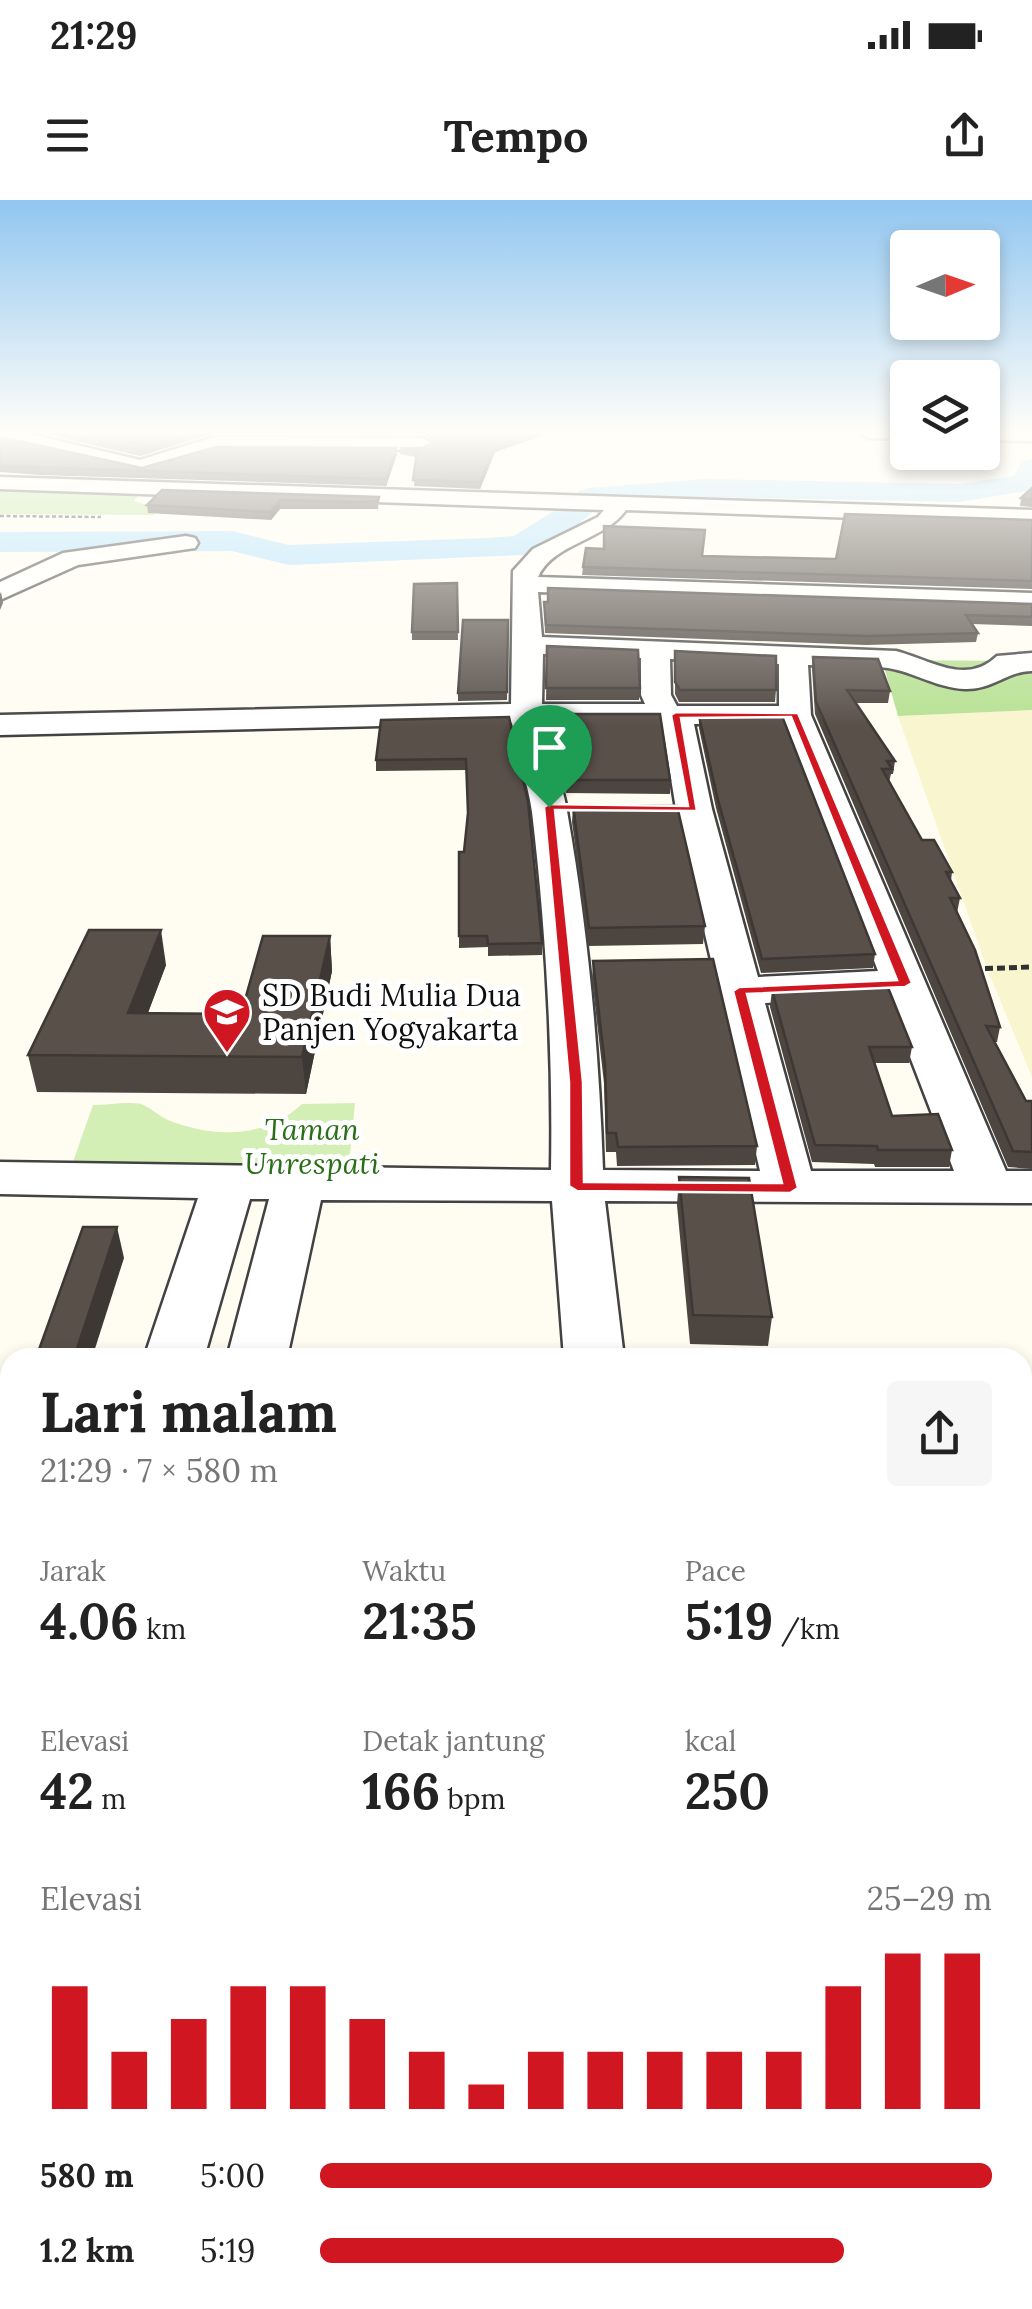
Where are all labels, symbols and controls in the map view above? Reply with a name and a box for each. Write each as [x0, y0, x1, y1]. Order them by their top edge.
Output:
text: 21:29 [50, 11, 137, 59]
text: Tempo [444, 107, 588, 164]
icon: menu [40, 108, 95, 163]
icon: share [937, 108, 992, 163]
north arrow [890, 230, 1000, 340]
map controls [890, 230, 1000, 470]
button: layers [890, 360, 1000, 470]
pin [507, 705, 592, 808]
icon: arrive [522, 720, 577, 775]
place label: SD Budi Mulia Dua Panjen Yogyakarta [262, 976, 521, 1049]
school or university icon: SD Budi Mulia Dua Panjen Yogyakarta [201, 986, 253, 1054]
park label: Taman Unrespati [244, 1110, 380, 1182]
text: Lari malam [40, 1377, 337, 1447]
button: share [887, 1381, 992, 1486]
text: 21:29 · 7 × 580 m [40, 1450, 278, 1491]
text: Jarak [40, 1553, 106, 1589]
text: Waktu [362, 1553, 446, 1589]
text: Pace [685, 1553, 746, 1589]
text: 4.06 [40, 1589, 139, 1653]
text: 21:35 [362, 1589, 477, 1653]
text: 5:19 [685, 1589, 773, 1653]
text: km [139, 1611, 186, 1647]
text: /km [773, 1611, 840, 1647]
text: Elevasi [40, 1723, 129, 1759]
text: Detak jantung [362, 1723, 544, 1759]
text: kcal [685, 1723, 736, 1759]
text: 42 [40, 1759, 94, 1823]
text: 166 [362, 1759, 440, 1823]
text: 250 [685, 1759, 770, 1823]
text: m [94, 1781, 126, 1817]
text: bpm [440, 1781, 506, 1817]
text: Elevasi [40, 1878, 142, 1919]
text: 25–29 m [867, 1878, 992, 1919]
text: 580 m [40, 2155, 134, 2196]
text: 5:00 [200, 2155, 265, 2196]
text: 1.2 km [40, 2230, 134, 2271]
text: 5:19 [200, 2230, 256, 2271]

